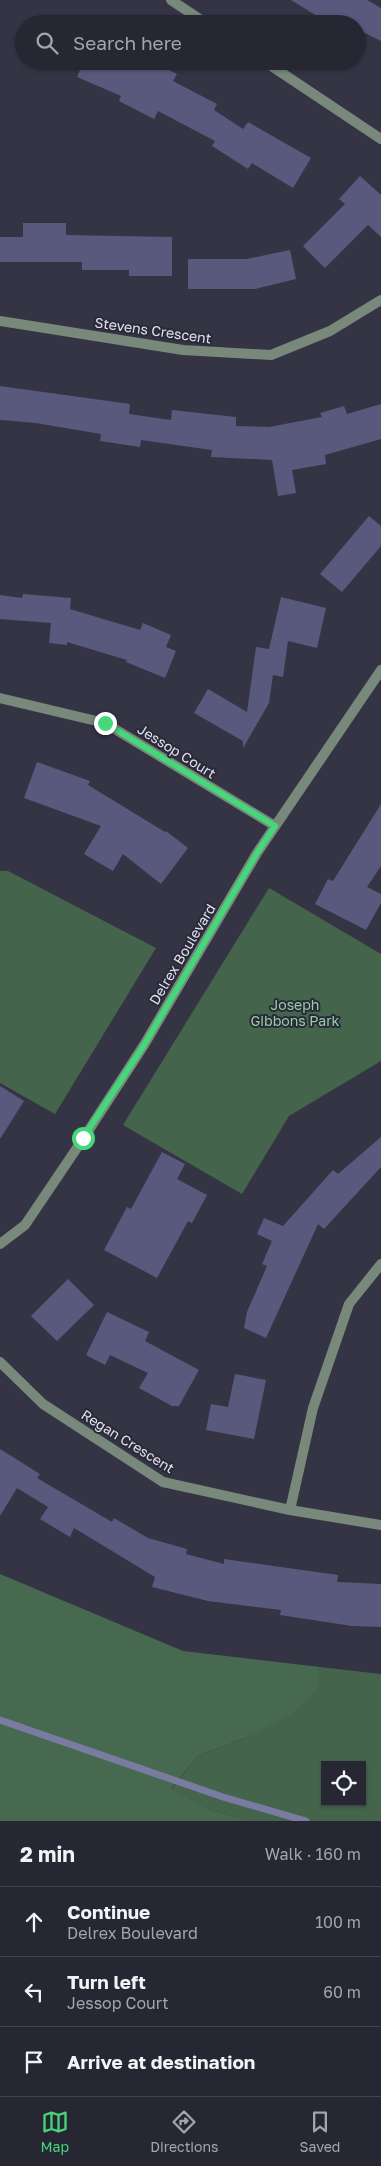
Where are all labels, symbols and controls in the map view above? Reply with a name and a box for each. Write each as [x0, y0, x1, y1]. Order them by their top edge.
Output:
search box [15, 15, 366, 70]
icon: search [33, 29, 61, 57]
text: Search here [73, 31, 182, 54]
street label: Stevens Crescent [94, 313, 212, 347]
route end [94, 712, 117, 735]
street label: Jessop Court [135, 720, 219, 782]
street label: Delrex Boulevard [145, 901, 219, 1007]
park label: Joseph Gibbons Park [250, 996, 340, 1029]
route start [72, 1127, 95, 1150]
street label: Regan Crescent [78, 1406, 178, 1476]
map controls [321, 1761, 366, 1806]
button: locate [321, 1761, 366, 1806]
text: 2 min [20, 1841, 75, 1867]
text: Walk · 160 m [265, 1844, 361, 1864]
text: Continue [67, 1900, 150, 1923]
icon: ahead [20, 1908, 48, 1936]
text: 100 m [315, 1912, 361, 1932]
text: Delrex Boulevard [67, 1923, 198, 1943]
text: Turn left [67, 1970, 146, 1993]
icon: left [20, 1978, 48, 2006]
text: 60 m [323, 1982, 361, 2002]
text: Jessop Court [67, 1993, 169, 2013]
icon: arrive [20, 2048, 48, 2076]
text: Arrive at destination [67, 2050, 255, 2073]
tab: Map [41, 2108, 69, 2155]
tab: Directions [150, 2108, 219, 2155]
tab: Saved [300, 2108, 340, 2155]

